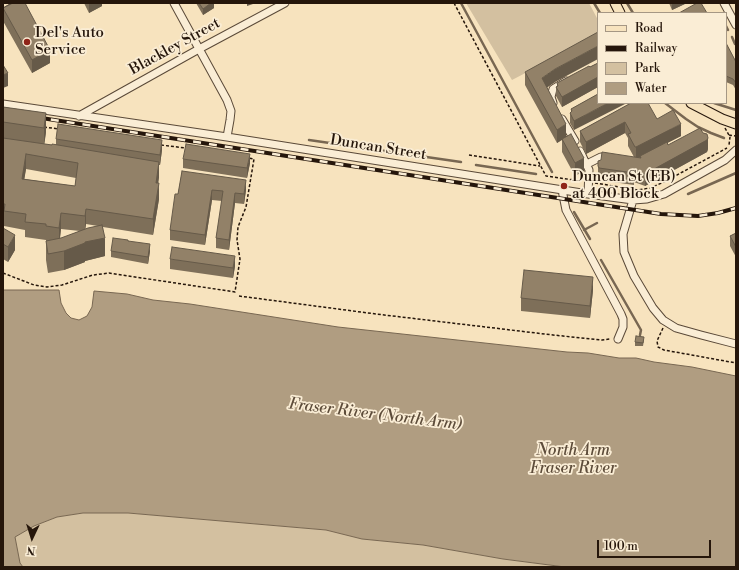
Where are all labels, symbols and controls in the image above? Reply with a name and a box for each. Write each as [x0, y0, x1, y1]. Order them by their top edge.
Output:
legend [597, 12, 727, 104]
street label: Blackley Street [126, 15, 224, 79]
text: Road [635, 21, 663, 36]
place label: Del's Auto Service [35, 24, 104, 59]
marker: Del's Auto Service [22, 37, 32, 47]
text: Railway [635, 41, 677, 56]
text: Park [635, 61, 660, 76]
text: Water [635, 81, 667, 96]
street label: Duncan Street [329, 132, 427, 164]
place label: Duncan St (EB) at 400 Block [572, 168, 676, 203]
marker: Duncan St (EB) at 400 Block [559, 181, 569, 191]
water label: Fraser River (North Arm) [287, 395, 463, 435]
water label: North Arm Fraser River [529, 441, 617, 479]
north arrow [12, 518, 52, 558]
scale bar [599, 532, 713, 558]
text: 100 m [604, 539, 638, 554]
text: N [26, 543, 36, 557]

